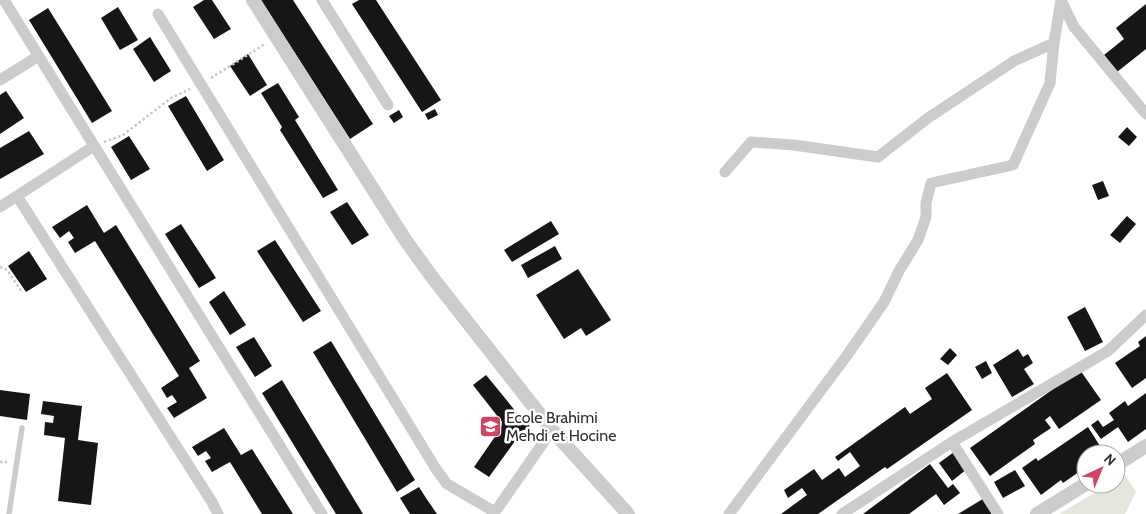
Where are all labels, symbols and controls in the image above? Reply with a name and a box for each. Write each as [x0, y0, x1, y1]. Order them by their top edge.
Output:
place label: Ecole Brahimi Mehdi et Hocine [506, 408, 616, 445]
school or university icon: Ecole Brahimi Mehdi et Hocine [478, 414, 502, 438]
north arrow [1076, 444, 1126, 494]
text: N [1100, 450, 1120, 470]

